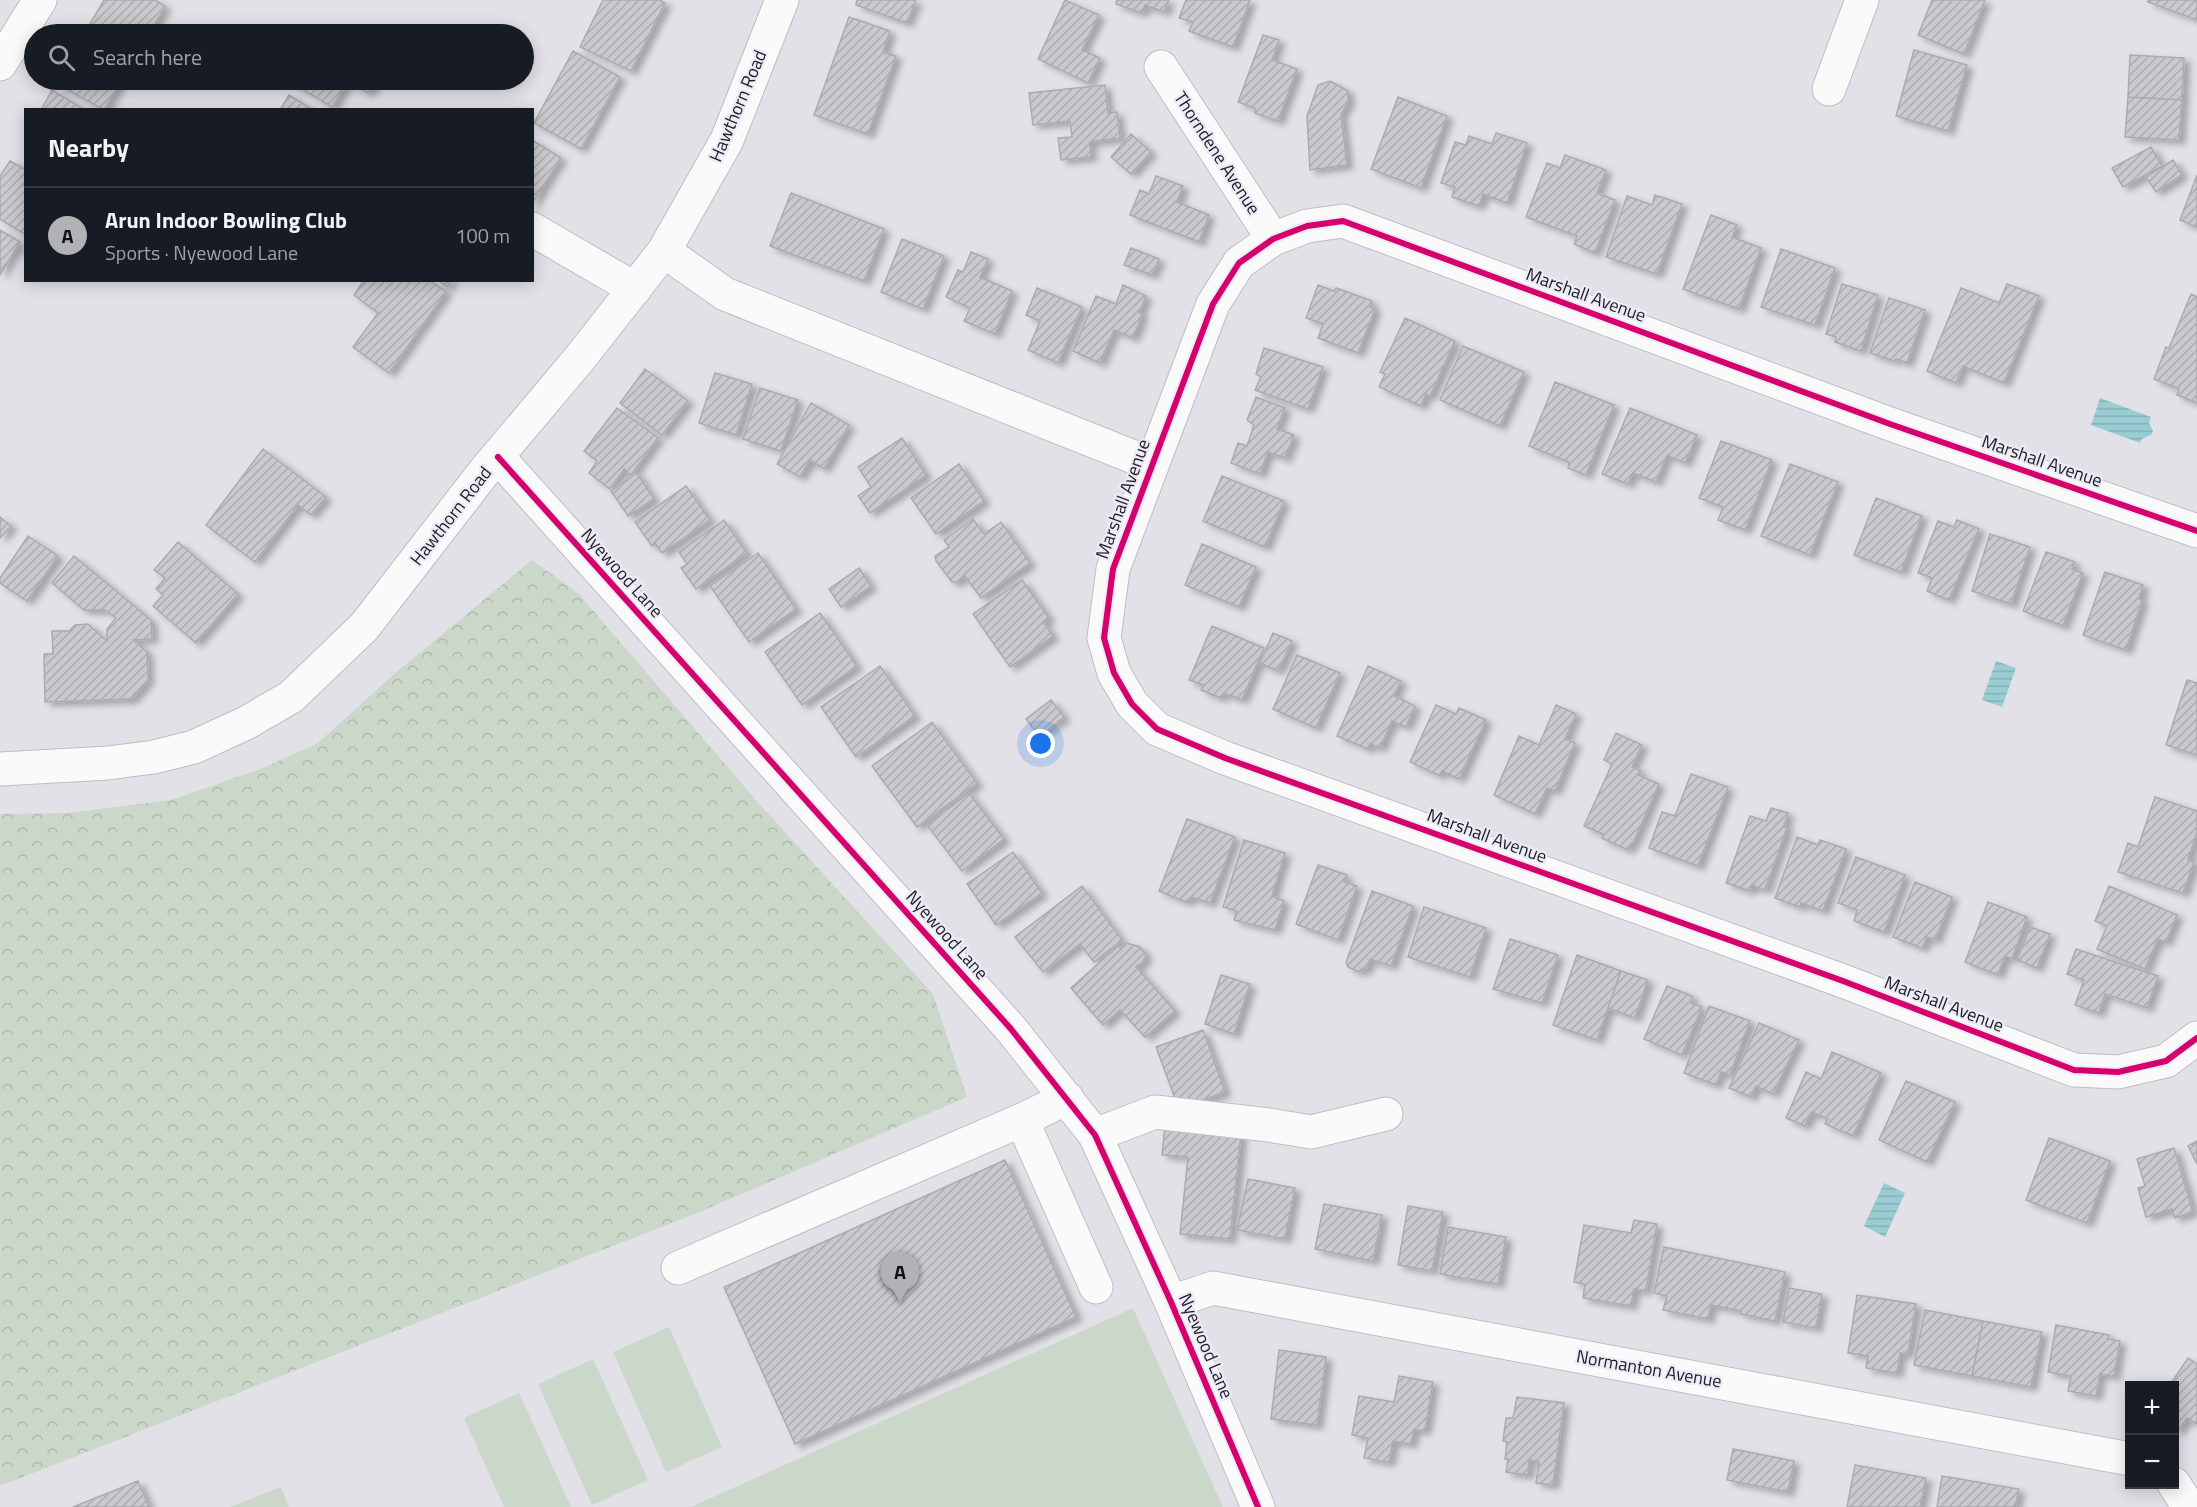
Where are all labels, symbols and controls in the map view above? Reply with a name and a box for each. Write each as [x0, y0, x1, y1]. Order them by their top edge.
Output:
search box [24, 24, 534, 90]
text: Search here [93, 40, 202, 74]
icon: search [45, 41, 78, 74]
street label: Hawthorn Road [702, 46, 773, 166]
street label: Thorndene Avenue [1167, 86, 1267, 220]
text: Nearby [48, 128, 129, 167]
text: Arun Indoor Bowling Club [105, 203, 347, 237]
text: A [61, 220, 74, 251]
text: 100 m [455, 220, 510, 251]
text: Sports · Nyewood Lane [105, 237, 298, 268]
street label: Marshall Avenue [1522, 260, 1650, 329]
street label: Marshall Avenue [1978, 427, 2106, 494]
street label: Marshall Avenue [1088, 435, 1157, 563]
street label: Hawthorn Road [403, 460, 498, 571]
street label: Nyewood Lane [575, 522, 670, 623]
your location [1026, 729, 1055, 758]
street label: Marshall Avenue [1423, 801, 1551, 870]
street label: Nyewood Lane [900, 884, 995, 985]
street label: Marshall Avenue [1881, 968, 2008, 1039]
pin: A [880, 1252, 920, 1302]
street label: Nyewood Lane [1172, 1289, 1241, 1403]
street label: Normanton Avenue [1574, 1342, 1724, 1395]
map controls [2125, 1381, 2179, 1489]
button: + [2125, 1381, 2179, 1435]
button: − [2125, 1435, 2179, 1489]

